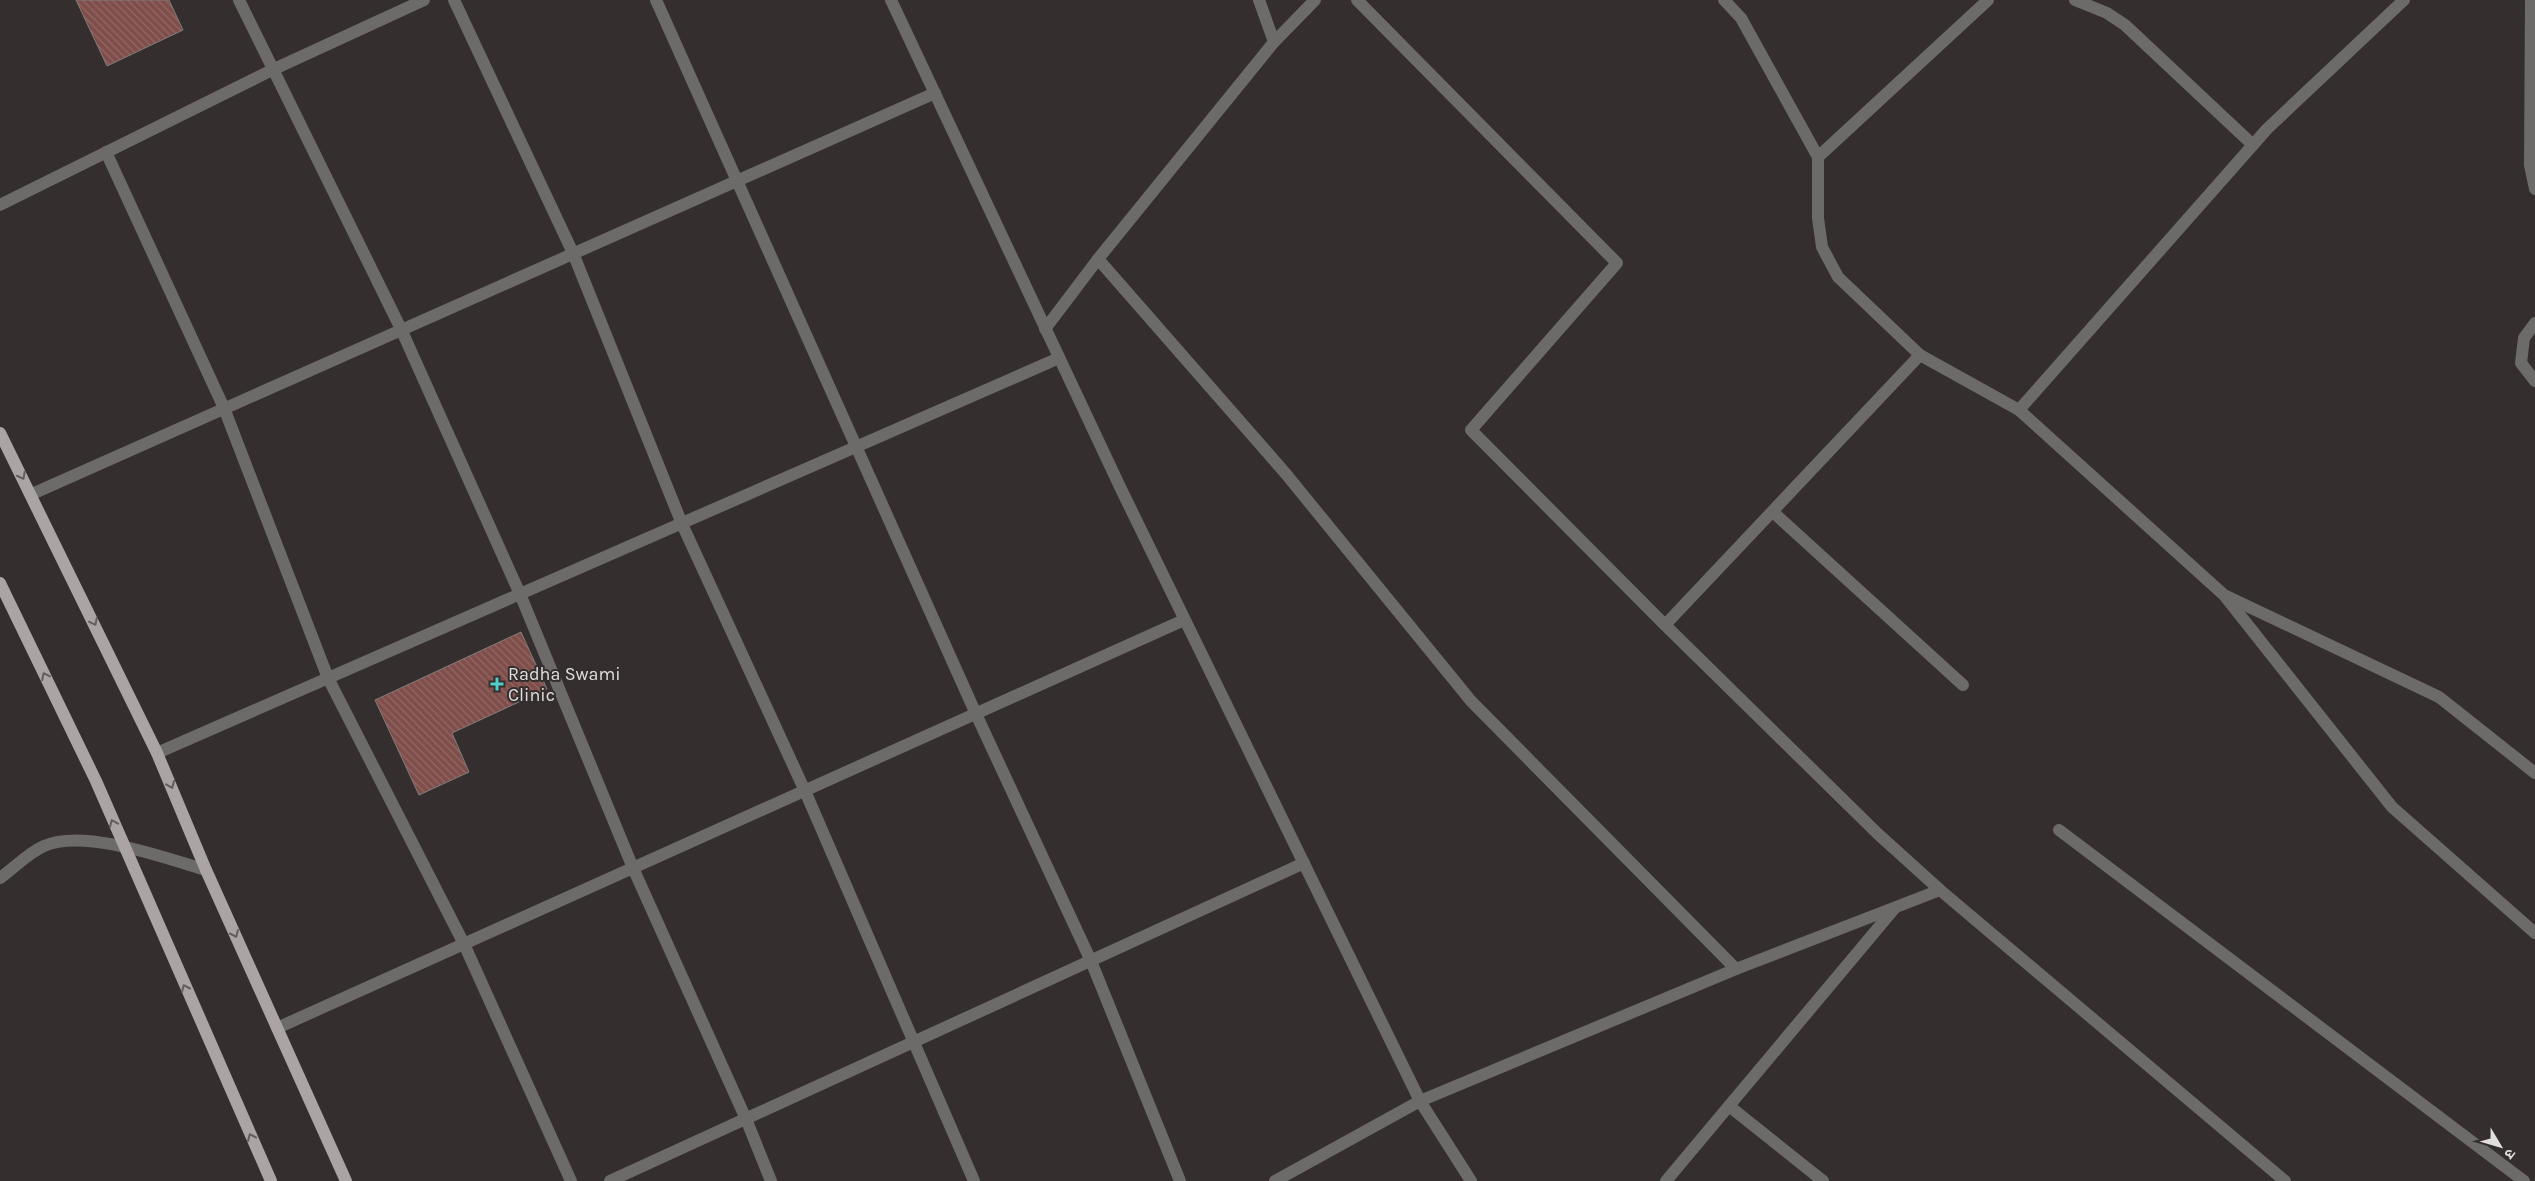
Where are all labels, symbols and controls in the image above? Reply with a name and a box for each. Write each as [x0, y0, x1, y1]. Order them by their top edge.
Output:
one-way arrow [16, 471, 26, 480]
one-way arrow [88, 617, 98, 626]
place label: Radha Swami Clinic [508, 663, 621, 706]
one-way arrow [41, 672, 51, 681]
marker: Radha Swami Clinic [490, 677, 504, 691]
one-way arrow [164, 780, 175, 789]
one-way arrow [109, 819, 120, 828]
one-way arrow [229, 929, 239, 938]
one-way arrow [181, 984, 192, 993]
north arrow [2475, 1121, 2525, 1171]
one-way arrow [247, 1133, 258, 1142]
text: उ [2500, 1145, 2519, 1163]

